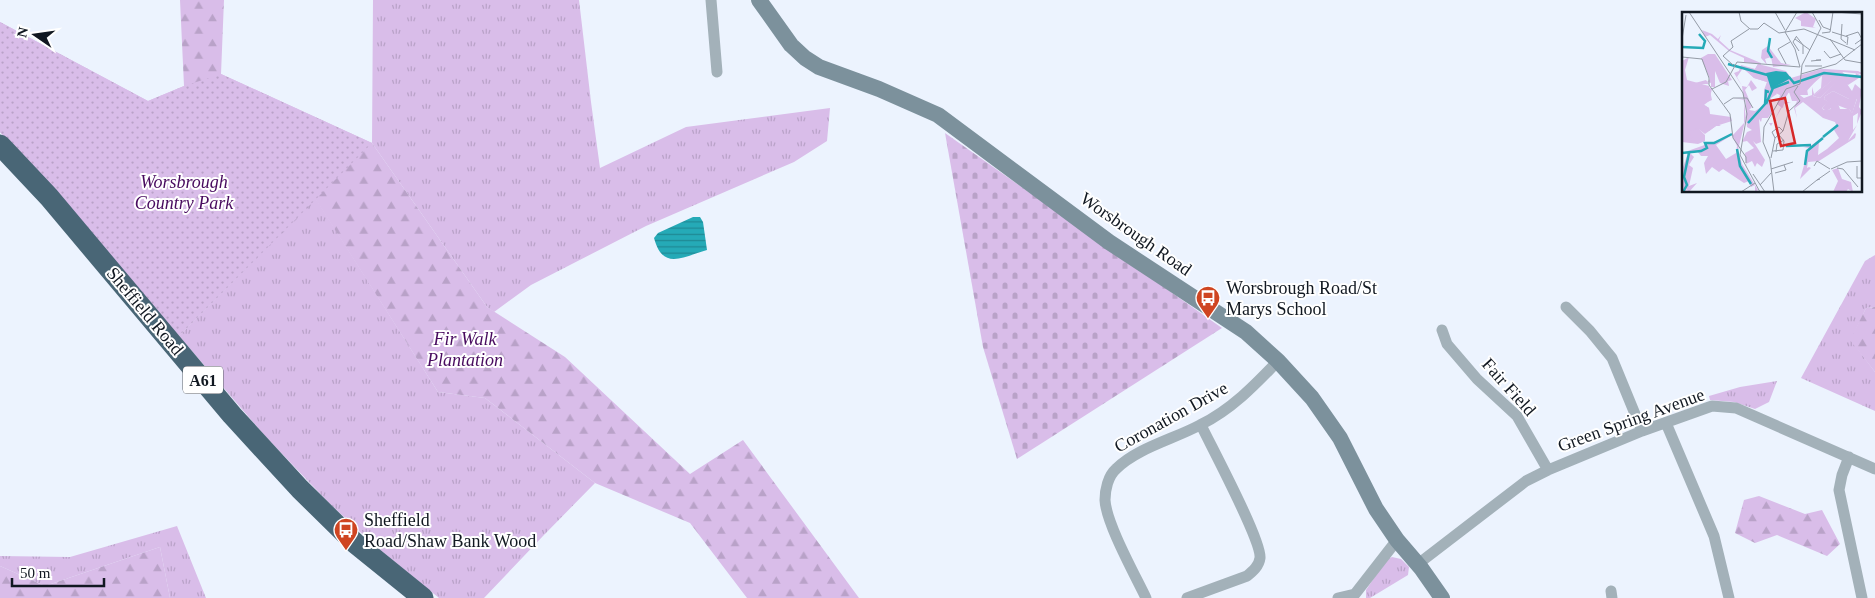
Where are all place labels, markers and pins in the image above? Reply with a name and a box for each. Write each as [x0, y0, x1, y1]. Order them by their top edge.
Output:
place label: Worsbrough Road/St Marys School [1226, 278, 1377, 319]
bus stop icon: Worsbrough Road/St Marys School [1195, 285, 1221, 319]
place label: Sheffield Road/Shaw Bank Wood [364, 510, 536, 551]
bus stop icon: Sheffield Road/Shaw Bank Wood [333, 517, 359, 551]

